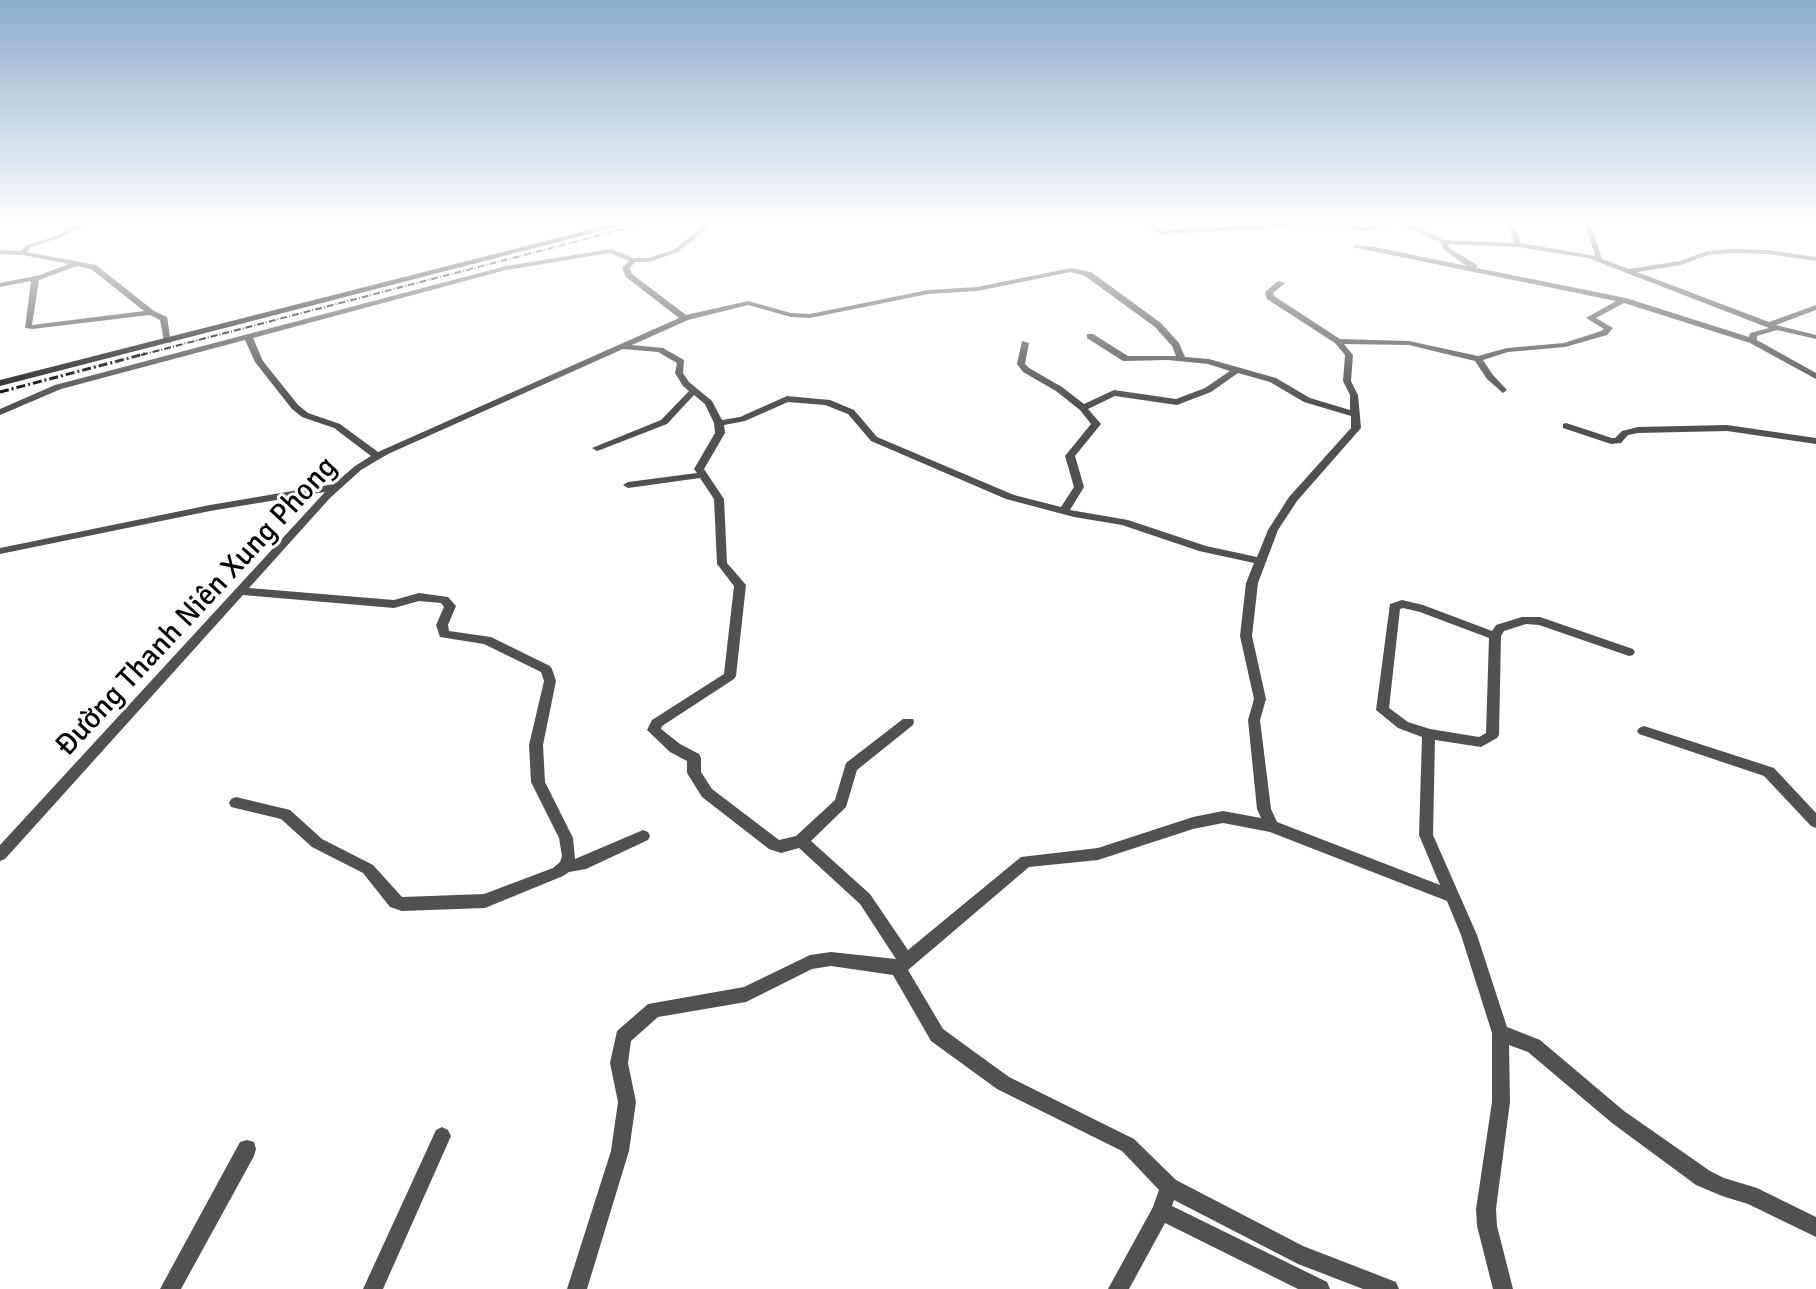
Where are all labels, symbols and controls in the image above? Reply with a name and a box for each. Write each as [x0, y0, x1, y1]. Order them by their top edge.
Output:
street label: Đường Thanh Niên Xung Phong [49, 450, 345, 764]

